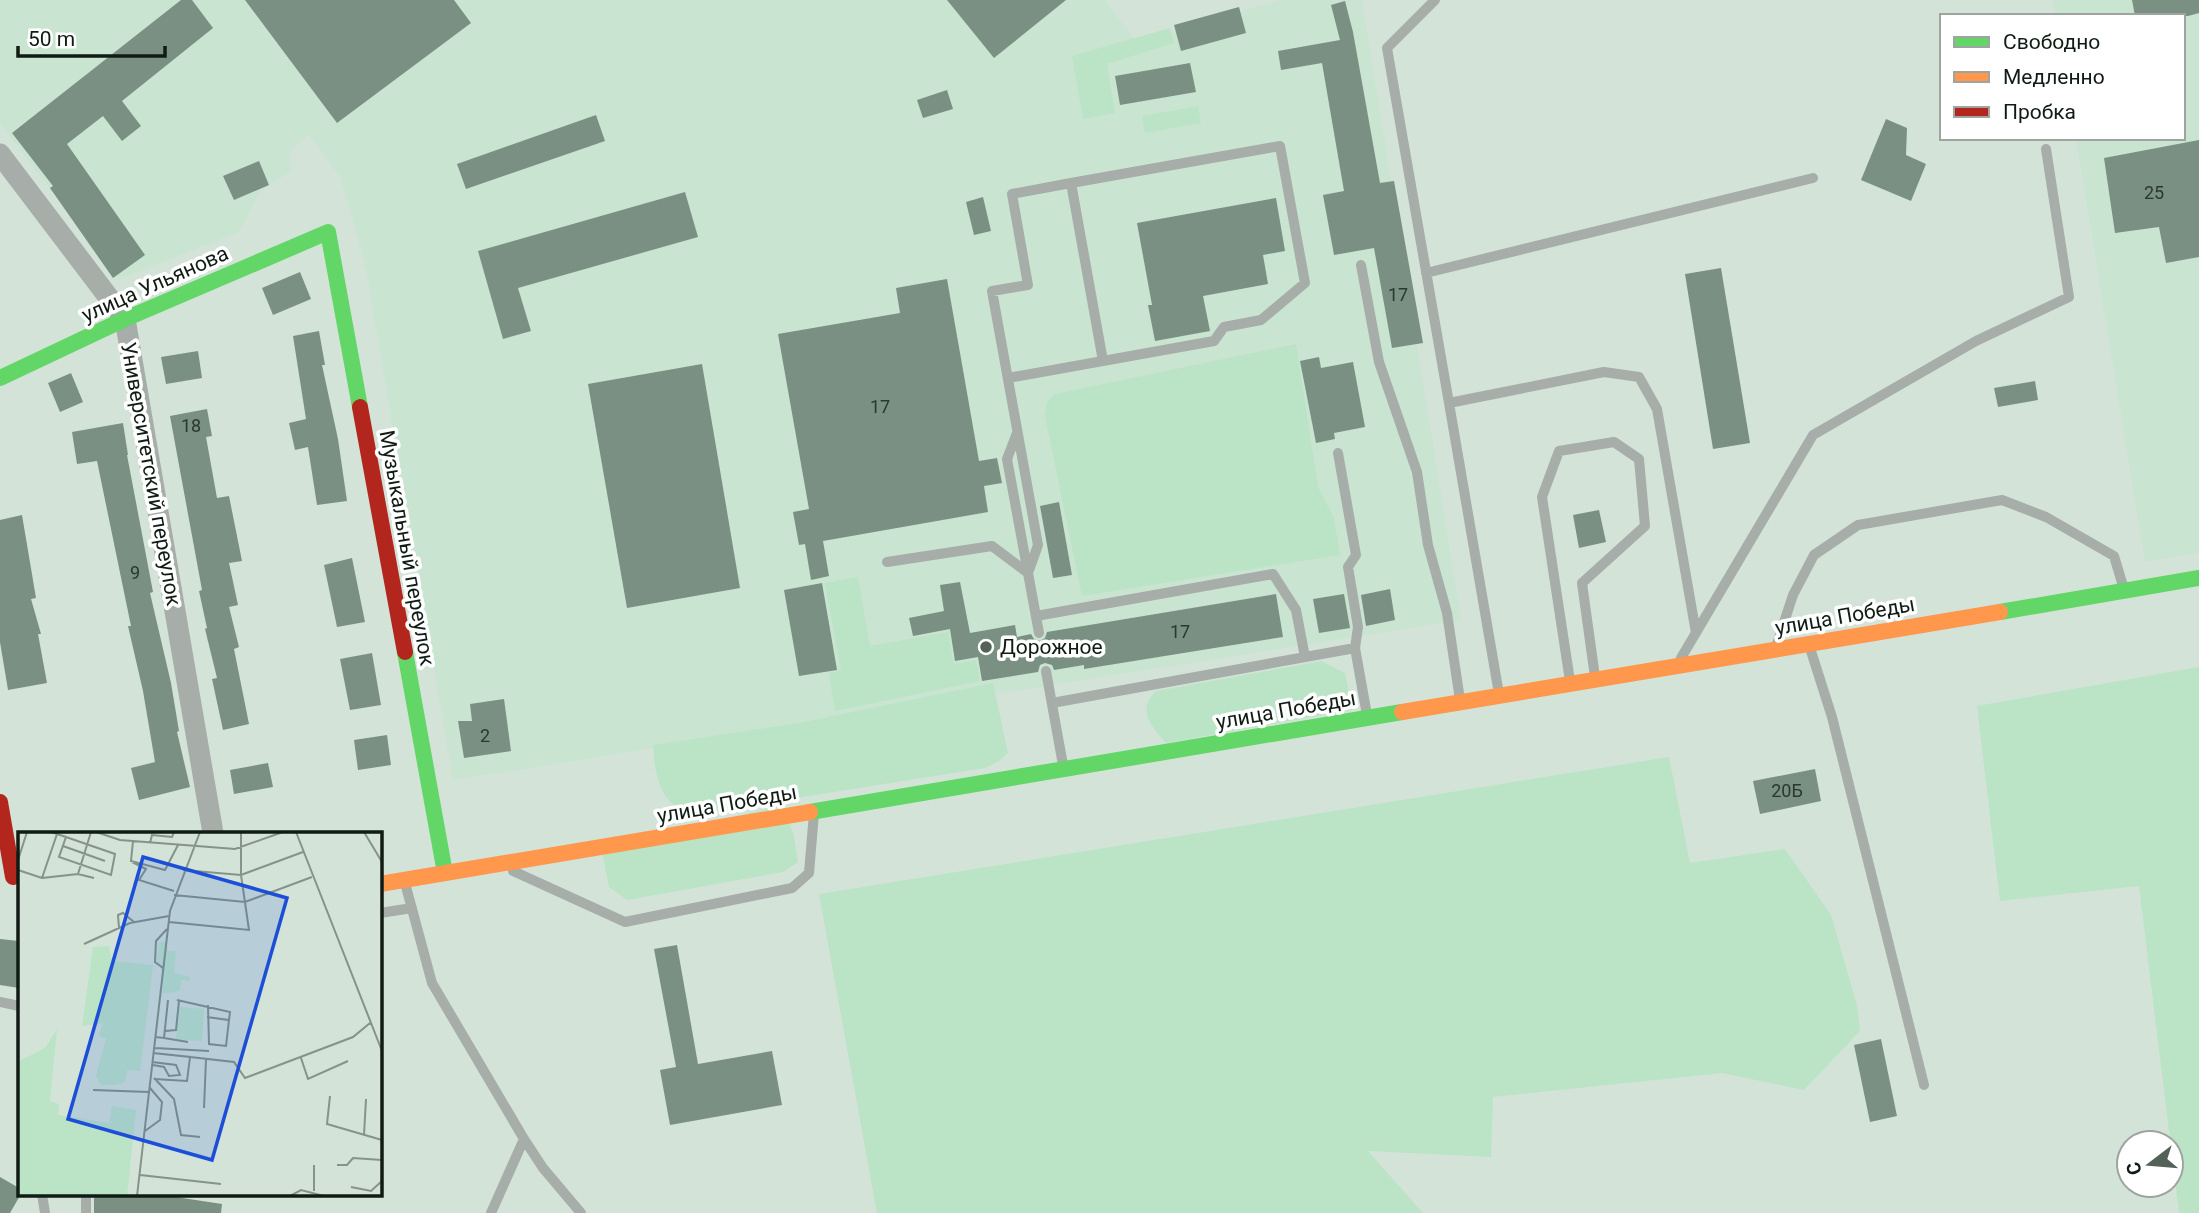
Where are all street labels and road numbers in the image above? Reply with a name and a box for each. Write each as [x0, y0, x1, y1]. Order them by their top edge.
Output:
street label: улица Ульянова [78, 241, 232, 327]
street label: Университетский переулок [116, 341, 186, 608]
street label: Музыкальный переулок [374, 429, 440, 668]
street label: улица Победы [1773, 592, 1917, 640]
street label: улица Победы [1214, 686, 1358, 734]
street label: улица Победы [655, 780, 799, 828]

